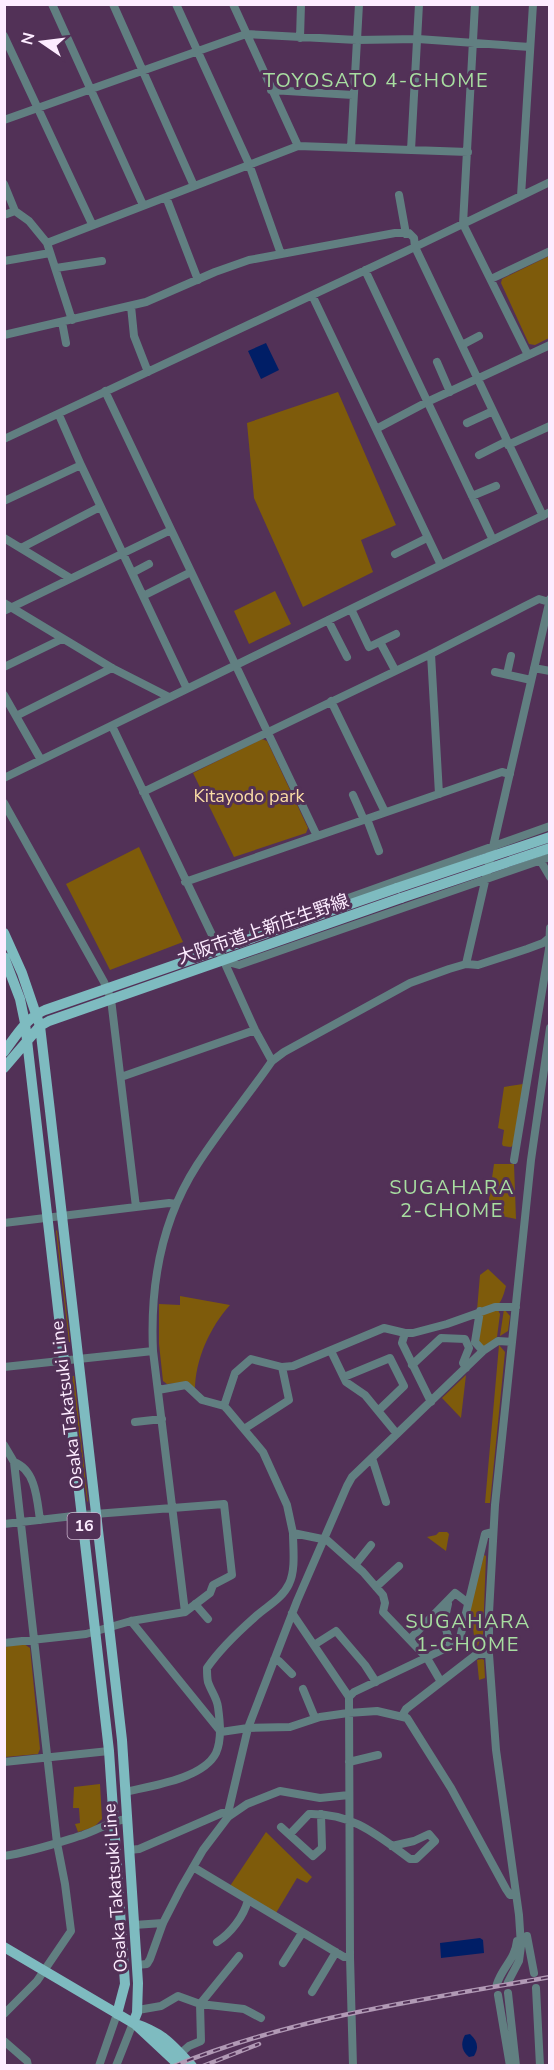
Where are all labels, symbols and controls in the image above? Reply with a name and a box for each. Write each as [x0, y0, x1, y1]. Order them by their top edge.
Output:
north arrow [12, 12, 72, 72]
text: N [16, 30, 41, 47]
district label: TOYOSATO 4-CHOME [263, 67, 489, 94]
park label: Kitayodo park [194, 784, 305, 808]
street label: 大阪市道上新庄生野線 [174, 888, 352, 970]
district label: SUGAHARA 2-CHOME [389, 1174, 515, 1224]
street label: Osaka Takatsuki Line [45, 1320, 89, 1490]
road number: 16 [68, 1513, 100, 1539]
district label: SUGAHARA 1-CHOME [405, 1608, 531, 1658]
street label: Osaka Takatsuki Line [97, 1803, 133, 1973]

